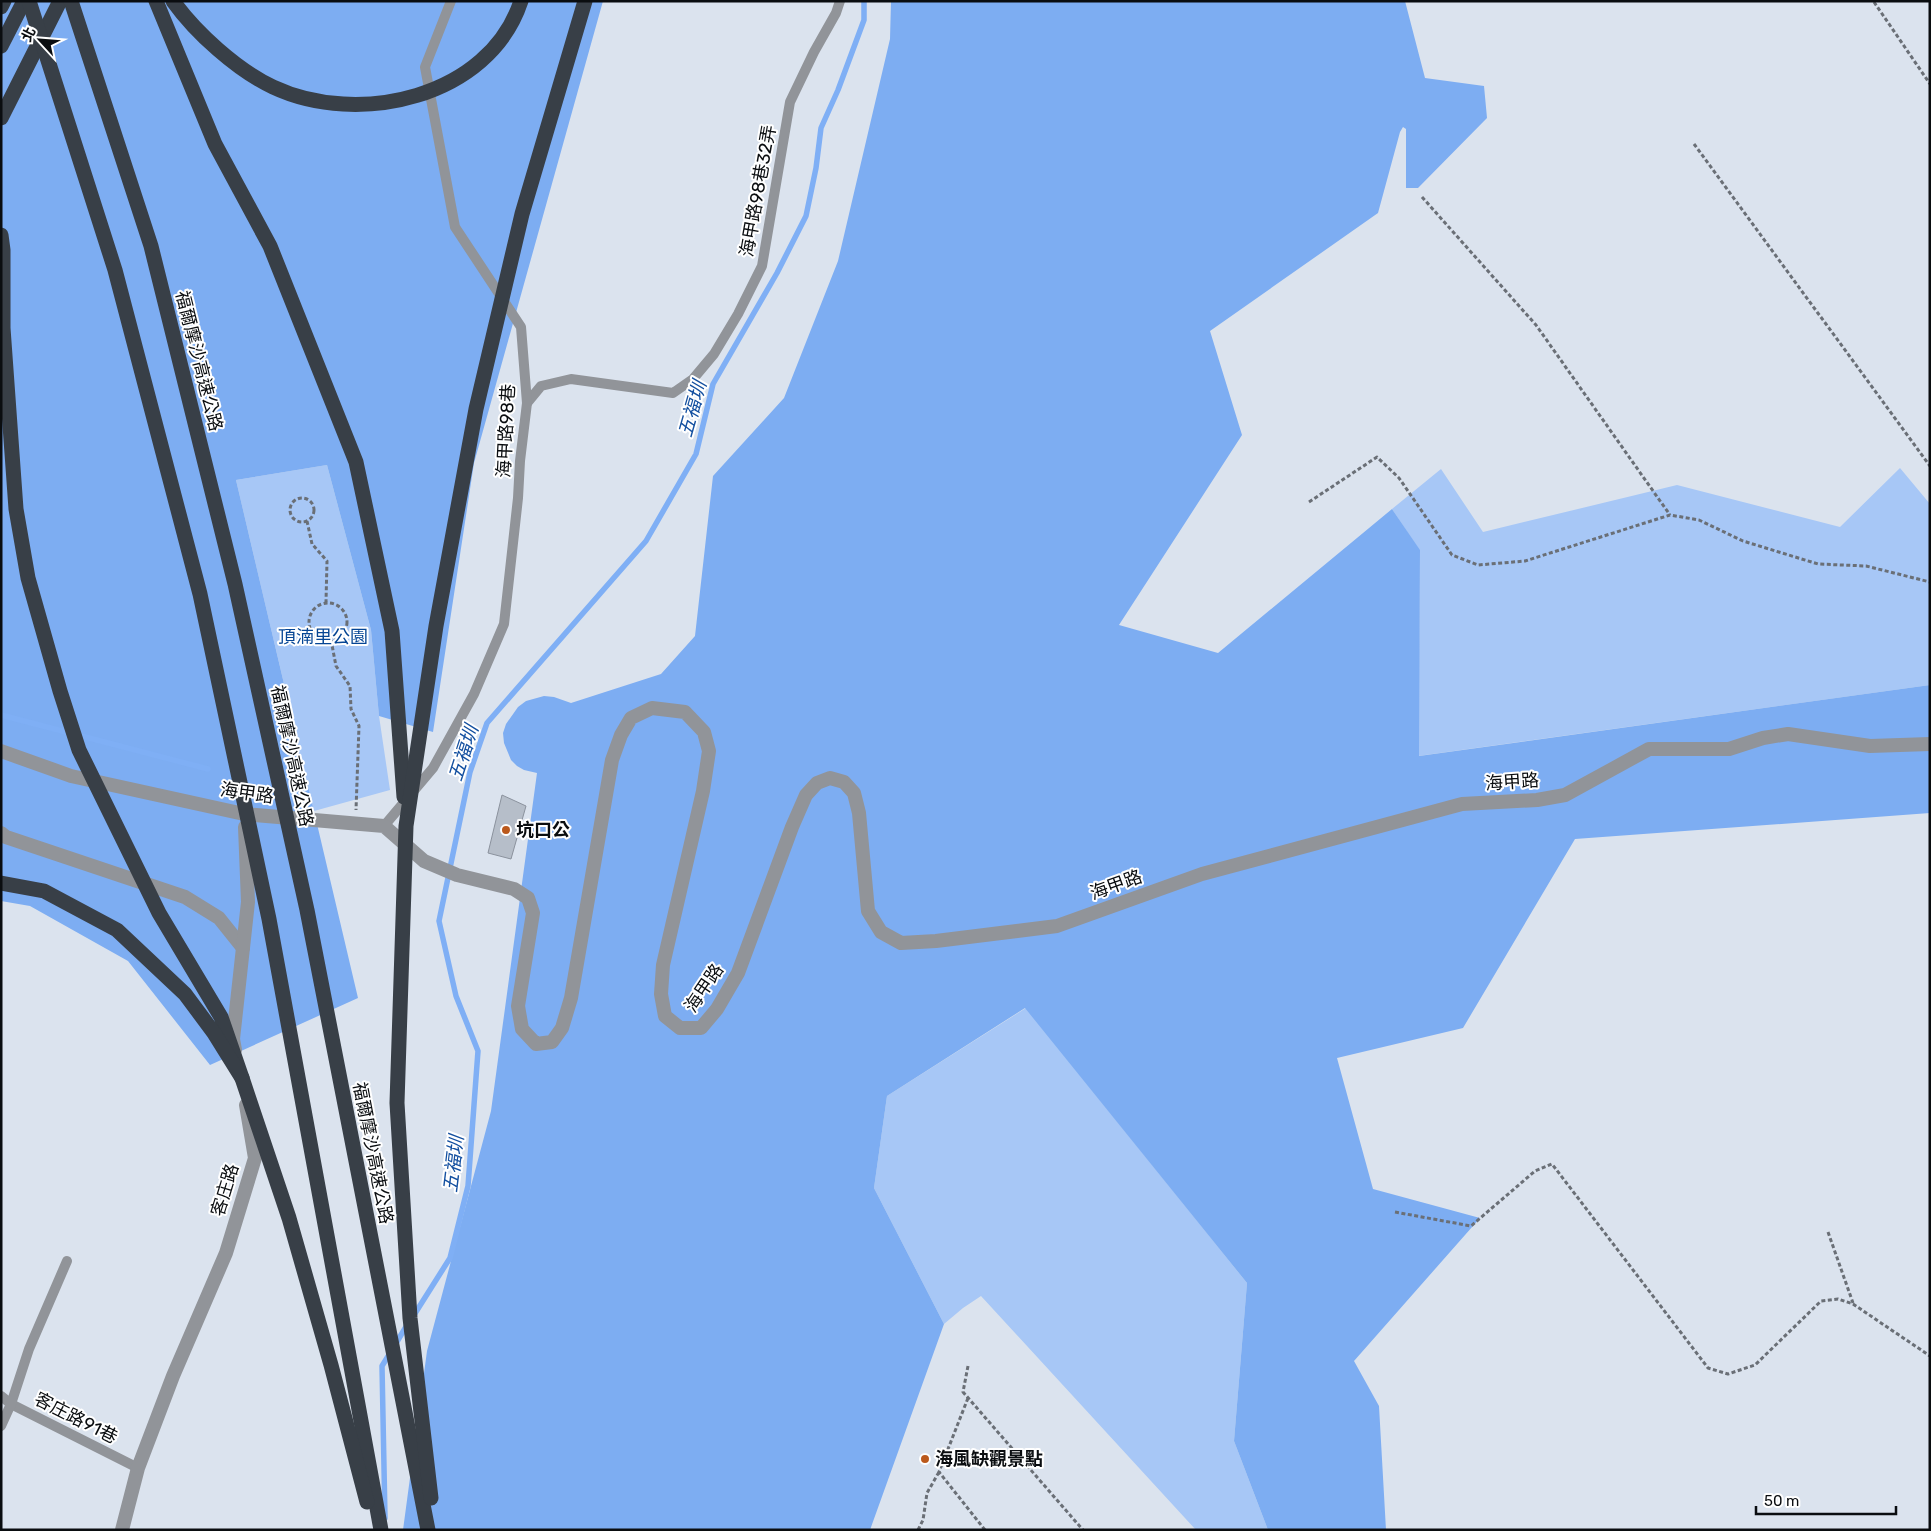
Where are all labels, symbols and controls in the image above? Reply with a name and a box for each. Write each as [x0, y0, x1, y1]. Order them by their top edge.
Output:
north arrow [15, 15, 65, 65]
text: 北 [18, 25, 39, 45]
street label: 海甲路98巷32弄 [736, 123, 780, 259]
street label: 福爾摩沙高速公路 [171, 288, 227, 434]
water label: 五福圳 [674, 376, 712, 440]
street label: 海甲路98巷 [493, 383, 519, 479]
park label: 頂湳里公園 [278, 626, 368, 648]
street label: 福爾摩沙高速公路 [266, 683, 318, 829]
water label: 五福圳 [444, 720, 484, 784]
street label: 海甲路 [1484, 769, 1540, 795]
street label: 海甲路 [219, 778, 275, 808]
place label: 坑口公 [516, 819, 570, 841]
marker: 坑口公 [500, 824, 512, 836]
street label: 海甲路 [1087, 865, 1145, 905]
street label: 海甲路 [680, 959, 728, 1017]
street label: 福爾摩沙高速公路 [348, 1080, 398, 1226]
water label: 五福圳 [439, 1131, 469, 1194]
street label: 客庄路 [207, 1161, 243, 1219]
street label: 客庄路91巷 [31, 1388, 121, 1448]
place label: 海風缺觀景點 [935, 1448, 1043, 1470]
marker: 海風缺觀景點 [919, 1453, 931, 1465]
scale bar [1756, 1484, 1896, 1516]
text: 50 m [1764, 1492, 1799, 1510]

